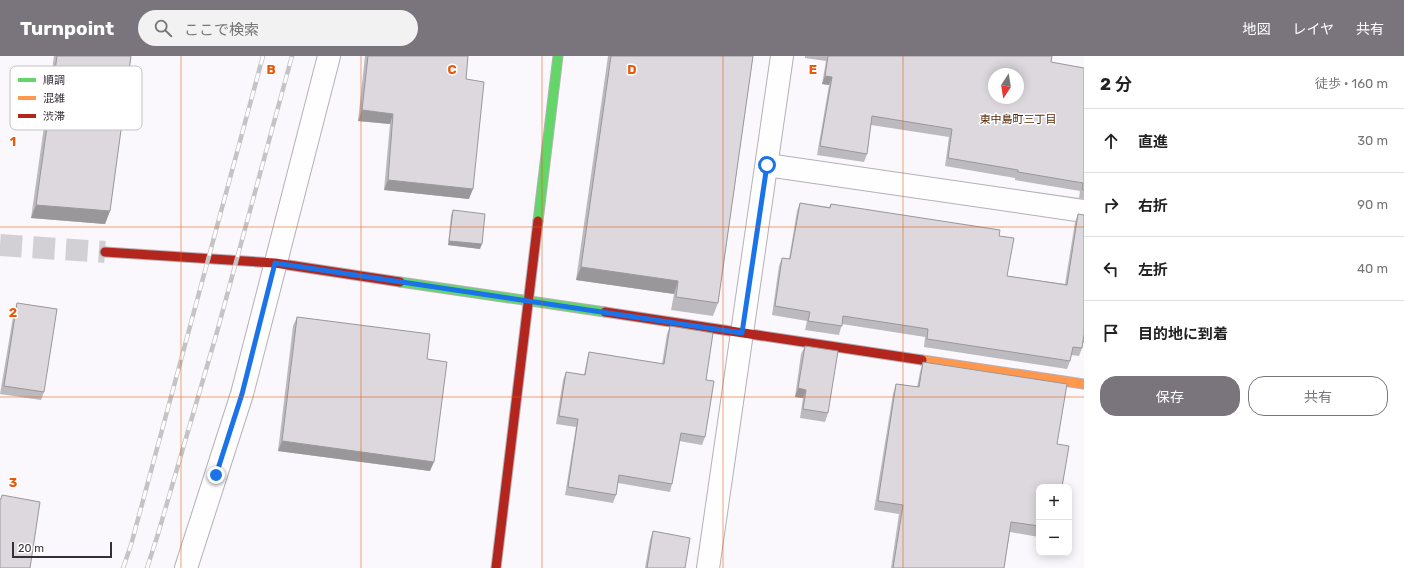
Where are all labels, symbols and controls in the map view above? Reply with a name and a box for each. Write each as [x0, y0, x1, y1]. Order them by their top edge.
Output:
search box [138, 10, 418, 46]
text: Turnpoint [20, 17, 114, 40]
icon: search [152, 17, 174, 39]
text: ここで検索 [184, 21, 259, 39]
text: 地図 [1242, 21, 1270, 38]
text: レイヤ [1292, 21, 1334, 38]
text: 共有 [1356, 21, 1384, 38]
text: B [266, 62, 276, 77]
text: C [447, 62, 457, 77]
text: D [627, 62, 637, 77]
text: E [809, 62, 817, 77]
legend [10, 66, 142, 130]
north arrow [988, 68, 1024, 104]
text: 順調 [43, 74, 65, 87]
text: 2 分 [1100, 74, 1132, 94]
text: 徒歩 · 160 m [1315, 76, 1388, 91]
text: 混雑 [43, 92, 65, 105]
text: 渋滞 [43, 110, 65, 123]
district label: 東中島町三丁目 [980, 113, 1057, 126]
icon: ahead [1100, 130, 1122, 152]
text: 直進 [1138, 133, 1168, 151]
text: 30 m [1357, 133, 1388, 148]
text: 1 [10, 134, 16, 149]
route start [758, 156, 776, 174]
icon: right [1100, 194, 1122, 216]
text: 右折 [1138, 197, 1168, 215]
text: 90 m [1357, 197, 1388, 212]
icon: left [1100, 258, 1122, 280]
text: 左折 [1138, 261, 1168, 279]
text: 40 m [1357, 261, 1388, 276]
text: 2 [9, 305, 17, 320]
icon: arrive [1100, 322, 1122, 344]
text: 目的地に到着 [1138, 325, 1228, 343]
button: 保存 [1100, 376, 1240, 416]
button: 共有 [1248, 376, 1388, 416]
route end [207, 466, 225, 484]
text: 3 [9, 475, 18, 490]
map controls [1036, 484, 1072, 556]
button: + [1036, 484, 1072, 520]
button: − [1036, 520, 1072, 556]
scale bar [12, 540, 112, 559]
text: 20 m [18, 542, 44, 555]

